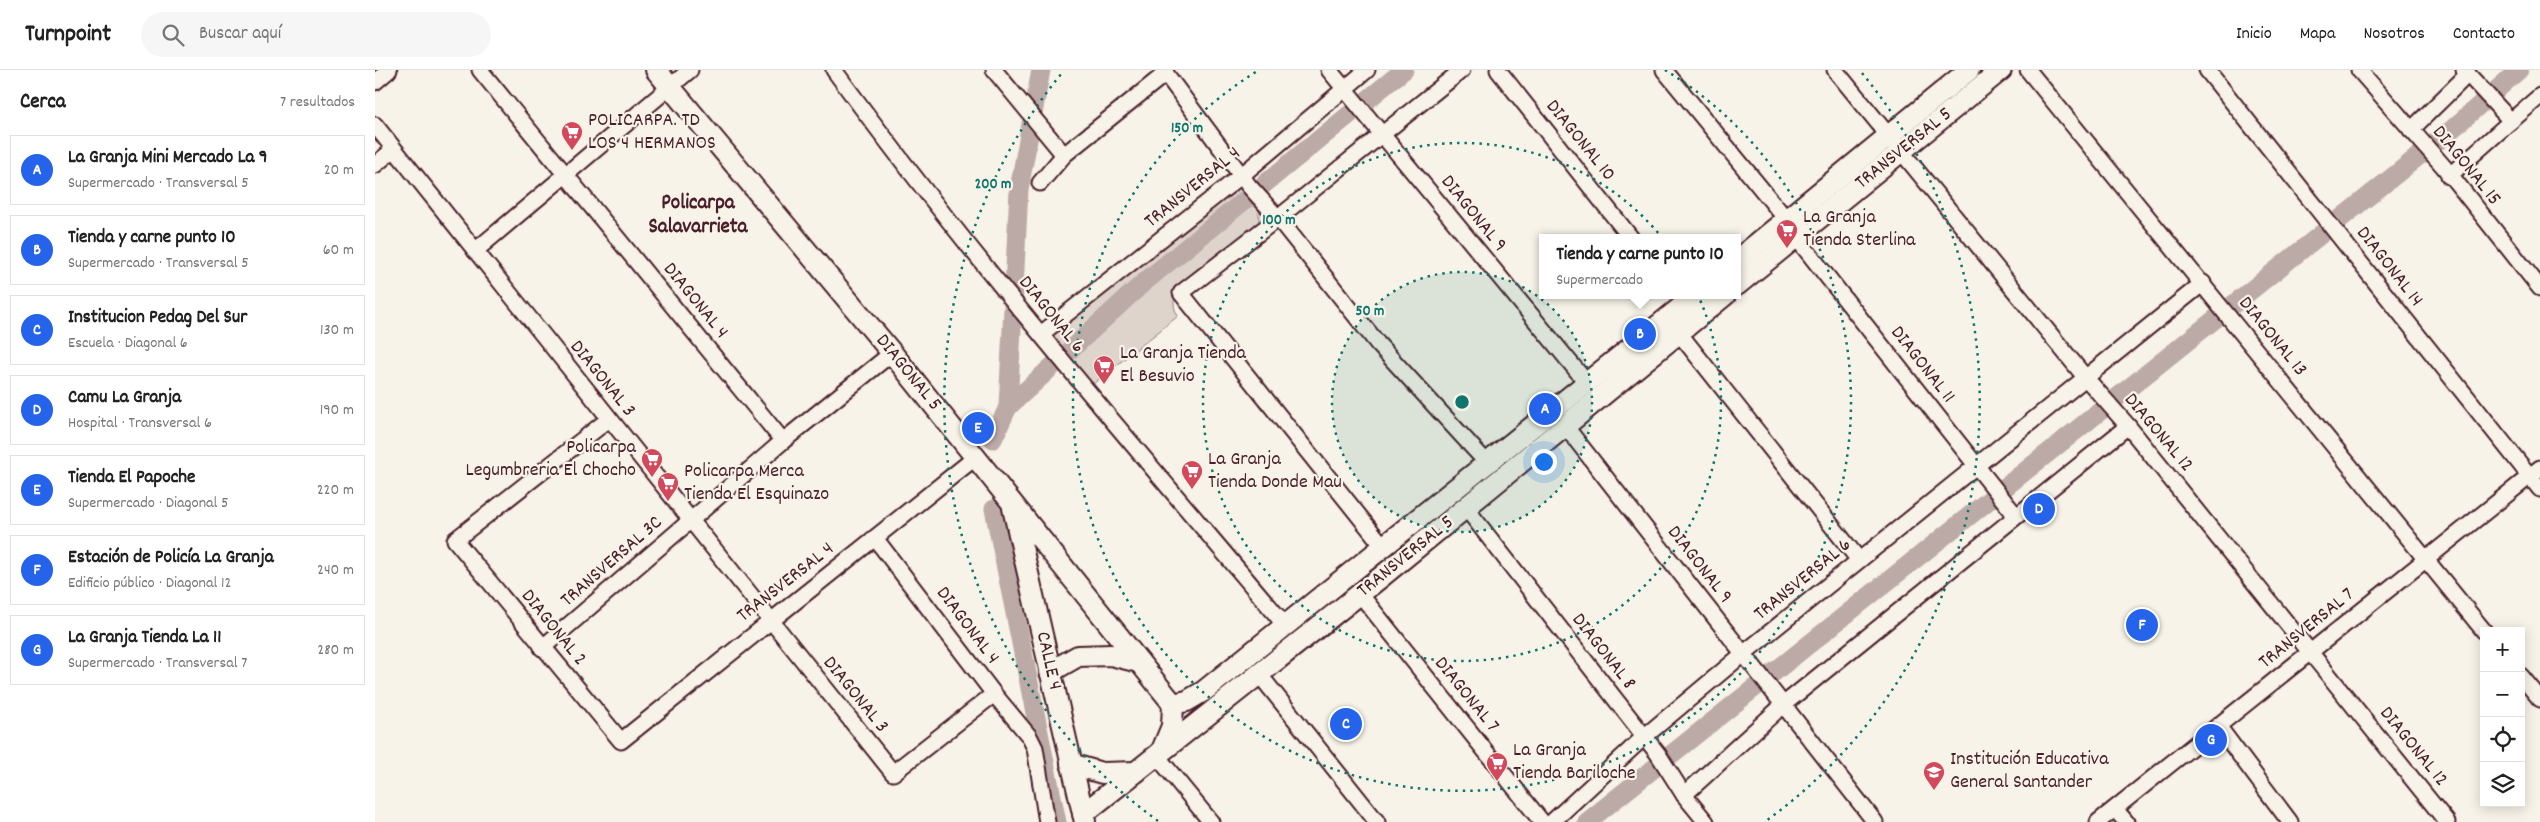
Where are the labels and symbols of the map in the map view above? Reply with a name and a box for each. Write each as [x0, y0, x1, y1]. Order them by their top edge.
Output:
street label: DIAGONAL 10 [1538, 94, 1622, 188]
street label: TRANSVERSAL 5 [1850, 101, 1958, 197]
place label: POLICARPA. TD LOS 4 HERMANOS [588, 107, 716, 158]
text: 150 m [1171, 118, 1203, 140]
supermarket icon: POLICARPA. TD LOS 4 HERMANOS [560, 120, 584, 151]
street label: DIAGONAL 15 [2425, 120, 2507, 212]
street label: TRANSVERSAL 4 [1139, 140, 1247, 236]
street label: DIAGONAL 9 [1433, 170, 1513, 258]
text: 200 m [975, 174, 1011, 196]
district label: Policarpa Salavarrieta [649, 189, 749, 243]
place label: La Granja Tienda Sterlina [1803, 204, 1916, 255]
text: 100 m [1262, 210, 1296, 232]
supermarket icon: La Granja Tienda Sterlina [1775, 218, 1799, 249]
street label: DIAGONAL 14 [2349, 221, 2429, 313]
street label: DIAGONAL 4 [656, 257, 734, 345]
street label: DIAGONAL 6 [1011, 270, 1091, 360]
street label: DIAGONAL 13 [2231, 291, 2313, 383]
text: 50 m [1356, 301, 1384, 323]
pin: B [1624, 315, 1656, 353]
street label: DIAGONAL 11 [1883, 320, 1961, 410]
street label: DIAGONAL 5 [868, 329, 948, 417]
street label: DIAGONAL 3 [562, 335, 642, 423]
place label: La Granja Tienda El Besuvio [1120, 340, 1247, 391]
supermarket icon: La Granja Tienda El Besuvio [1092, 354, 1116, 385]
street label: DIAGONAL 12 [2117, 387, 2199, 479]
pin: A [1529, 390, 1561, 428]
centre of rings [1453, 393, 1471, 411]
pin: E [962, 409, 994, 447]
place label: Policarpa Legumbreria El Chocho [466, 434, 637, 485]
place label: La Granja Tienda Donde Mau [1208, 446, 1342, 497]
supermarket icon: Policarpa Legumbreria El Chocho [640, 447, 664, 478]
your location [1531, 449, 1557, 475]
place label: Policarpa Merca Tienda El Esquinazo [684, 458, 829, 509]
supermarket icon: La Granja Tienda Donde Mau [1180, 459, 1204, 490]
supermarket icon: Policarpa Merca Tienda El Esquinazo [656, 471, 680, 502]
pin: D [2023, 490, 2055, 528]
street label: TRANSVERSAL 5 [1352, 509, 1460, 605]
street label: TRANSVERSAL 3C [555, 510, 669, 614]
street label: DIAGONAL 9 [1660, 520, 1738, 610]
street label: TRANSVERSAL 6 [1748, 532, 1858, 628]
street label: TRANSVERSAL 4 [731, 536, 841, 630]
street label: DIAGONAL 4 [928, 581, 1006, 671]
street label: TRANSVERSAL 7 [2253, 582, 2361, 676]
street label: DIAGONAL 2 [513, 584, 593, 672]
pin: F [2126, 606, 2158, 644]
street label: DIAGONAL 8 [1564, 608, 1642, 696]
street label: CALLE 4 [1028, 629, 1068, 693]
street label: DIAGONAL 3 [815, 651, 895, 739]
street label: DIAGONAL 7 [1427, 651, 1505, 739]
street label: DIAGONAL 12 [2372, 701, 2454, 793]
pin: C [1330, 705, 1362, 743]
pin: G [2195, 721, 2227, 759]
place label: La Granja Tienda Bariloche [1513, 737, 1636, 788]
place label: Institución Educativa General Santander [1950, 746, 2109, 797]
supermarket icon: La Granja Tienda Bariloche [1485, 751, 1509, 782]
school or university icon: Institución Educativa General Santander [1922, 760, 1946, 791]

